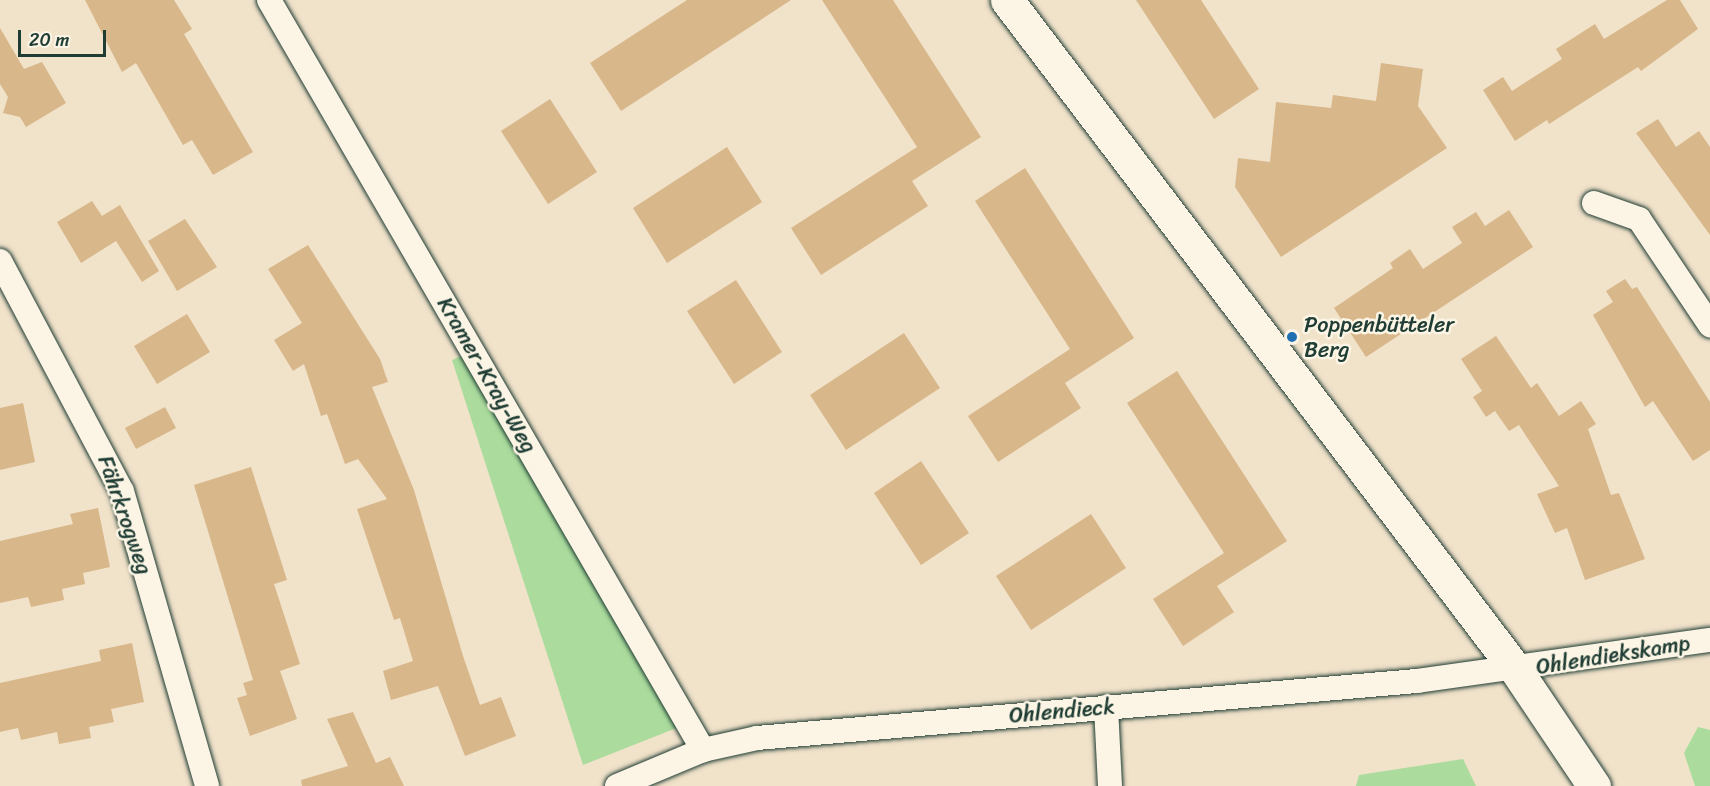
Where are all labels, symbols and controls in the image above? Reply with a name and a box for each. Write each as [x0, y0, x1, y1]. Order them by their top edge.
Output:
scale bar [21, 18, 110, 56]
text: 20 m [29, 24, 69, 56]
street label: Kramer-Kray-Weg [432, 292, 542, 458]
place label: Poppenbütteler Berg [1304, 311, 1454, 362]
marker: Poppenbütteler Berg [1285, 330, 1299, 344]
street label: Fährkrogweg [92, 452, 158, 578]
street label: Ohlendiekskamp [1534, 630, 1692, 680]
street label: Ohlendieck [1008, 693, 1116, 729]

